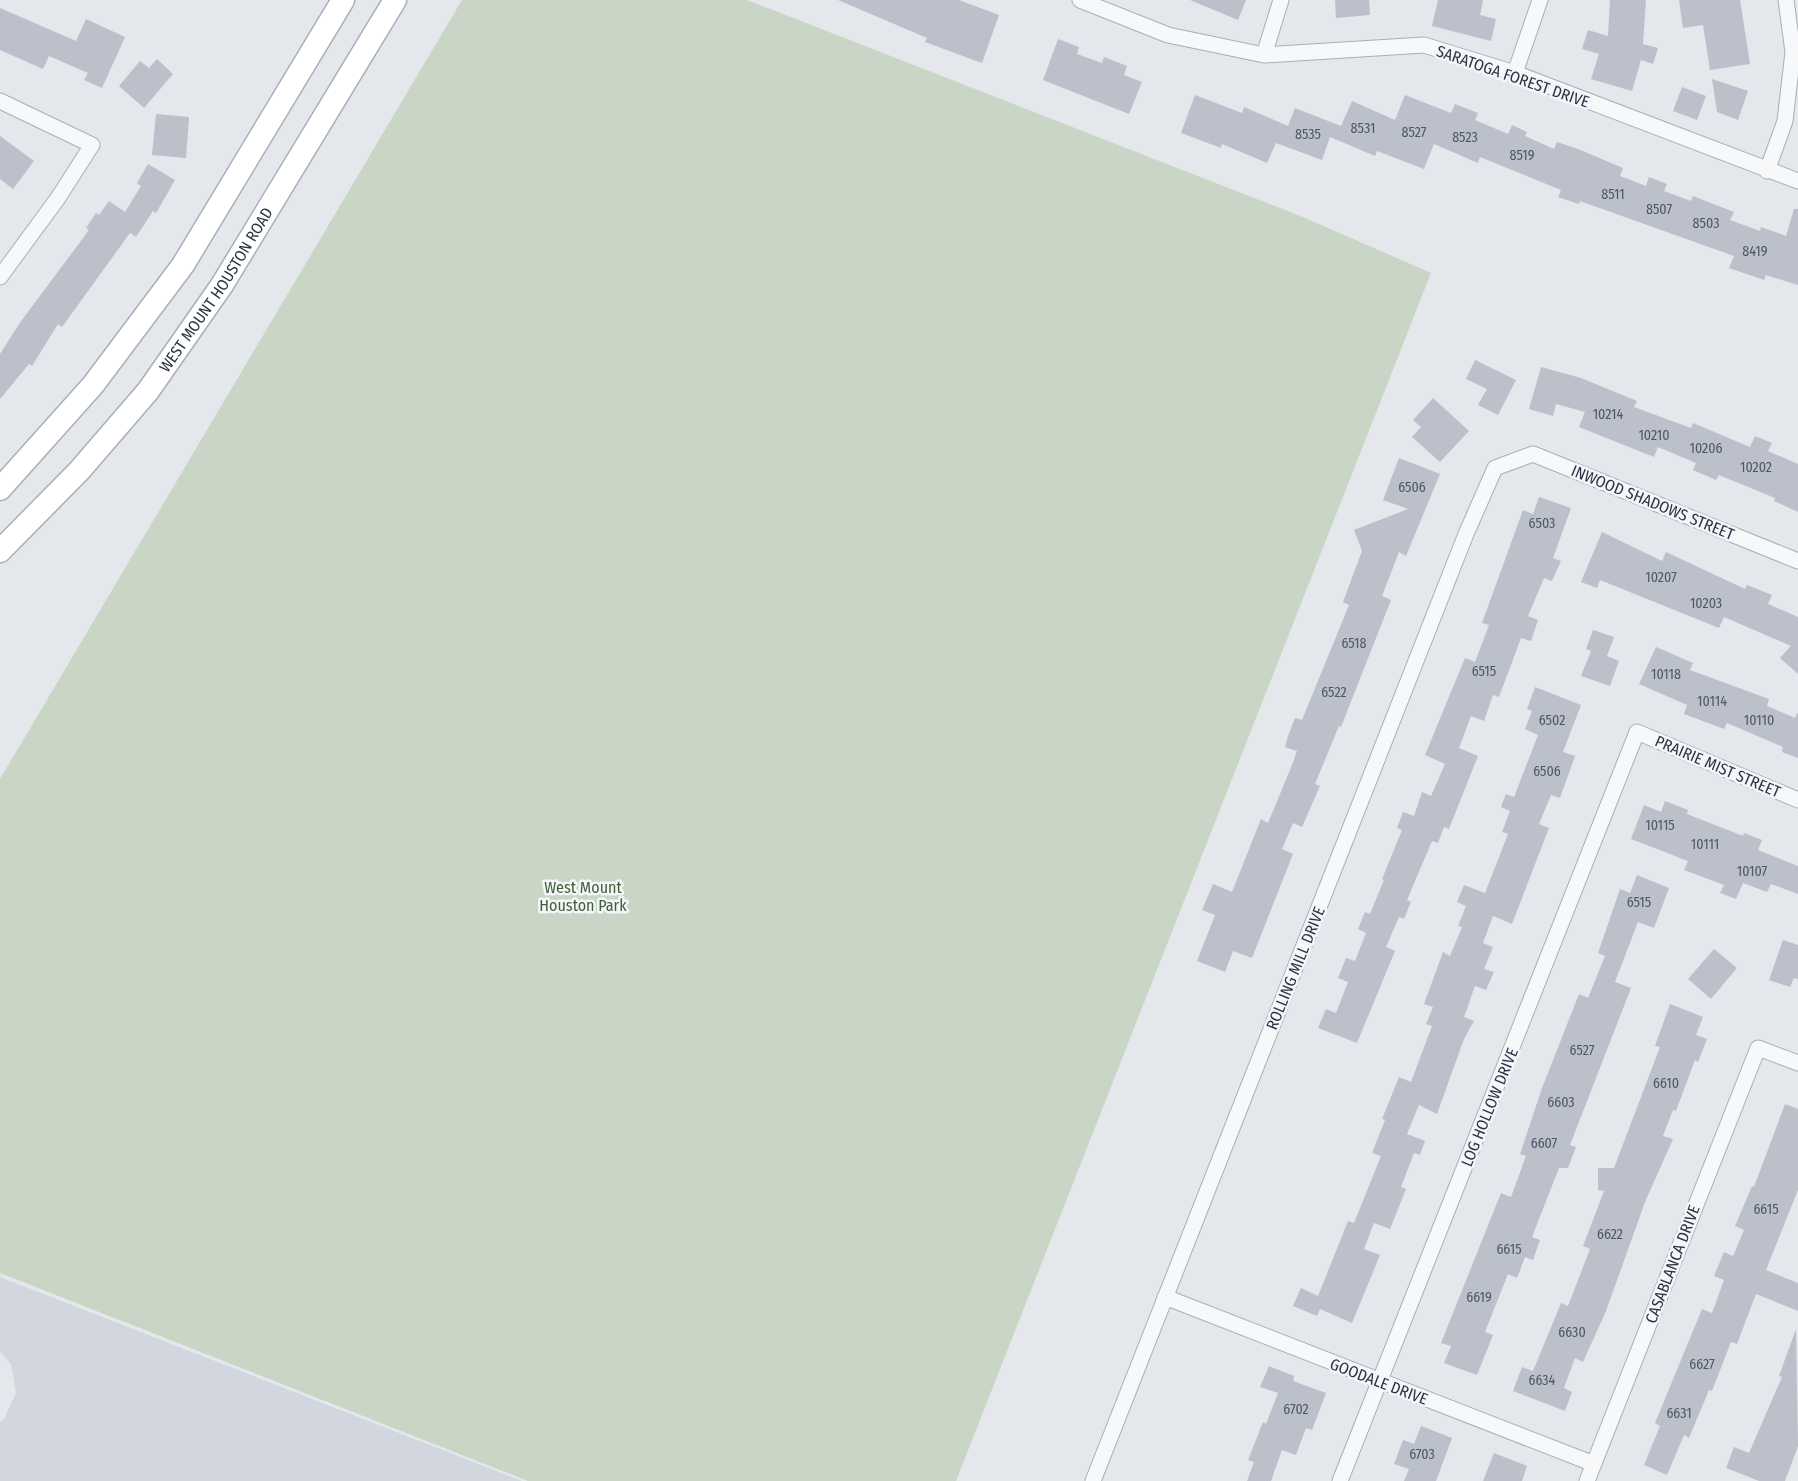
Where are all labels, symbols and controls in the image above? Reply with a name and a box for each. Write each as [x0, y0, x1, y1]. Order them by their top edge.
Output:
street label: SARATOGA FOREST DRIVE [1434, 41, 1592, 112]
house number: 8531 [1351, 120, 1375, 137]
house number: 8527 [1401, 124, 1427, 141]
house number: 8535 [1295, 126, 1321, 143]
house number: 8523 [1452, 129, 1478, 146]
house number: 8519 [1509, 147, 1535, 164]
house number: 8511 [1601, 186, 1625, 203]
house number: 8507 [1646, 201, 1672, 218]
street label: WEST MOUNT HOUSTON ROAD [155, 204, 277, 376]
house number: 8503 [1693, 215, 1719, 232]
house number: 8419 [1742, 243, 1768, 260]
house number: 10214 [1593, 406, 1624, 423]
house number: 10210 [1638, 427, 1670, 444]
house number: 10206 [1689, 440, 1723, 457]
house number: 10202 [1740, 459, 1772, 476]
street label: INWOOD SHADOWS STREET [1569, 461, 1738, 544]
house number: 6506 [1398, 479, 1426, 496]
house number: 6503 [1529, 515, 1555, 532]
house number: 10207 [1645, 569, 1677, 586]
house number: 10203 [1690, 595, 1722, 612]
house number: 6518 [1341, 635, 1367, 652]
house number: 6515 [1472, 663, 1496, 680]
house number: 10118 [1651, 666, 1681, 683]
house number: 6522 [1321, 684, 1347, 701]
house number: 10114 [1697, 693, 1727, 710]
house number: 6502 [1539, 712, 1565, 729]
house number: 10110 [1744, 712, 1774, 729]
street label: PRAIRIE MIST STREET [1652, 731, 1784, 802]
house number: 6506 [1533, 763, 1561, 780]
house number: 10115 [1645, 817, 1675, 834]
house number: 10111 [1691, 836, 1719, 853]
house number: 10107 [1737, 863, 1768, 880]
park label: West Mount Houston Park [539, 878, 627, 915]
house number: 6515 [1627, 894, 1651, 911]
street label: ROLLING MILL DRIVE [1262, 904, 1329, 1032]
house number: 6527 [1570, 1042, 1595, 1059]
street label: LOG HOLLOW DRIVE [1457, 1045, 1522, 1169]
house number: 6610 [1653, 1075, 1679, 1092]
house number: 6603 [1547, 1094, 1575, 1111]
house number: 6607 [1531, 1135, 1558, 1152]
house number: 6615 [1753, 1201, 1779, 1218]
street label: CASABLANCA DRIVE [1641, 1202, 1704, 1326]
house number: 6622 [1597, 1226, 1623, 1243]
house number: 6615 [1496, 1241, 1522, 1258]
house number: 6619 [1466, 1289, 1492, 1306]
house number: 6630 [1558, 1324, 1586, 1341]
street label: GOODALE DRIVE [1327, 1354, 1430, 1409]
house number: 6627 [1689, 1356, 1715, 1373]
house number: 6634 [1529, 1372, 1556, 1389]
house number: 6702 [1283, 1401, 1309, 1418]
house number: 6631 [1666, 1405, 1692, 1422]
house number: 6703 [1409, 1446, 1435, 1463]

